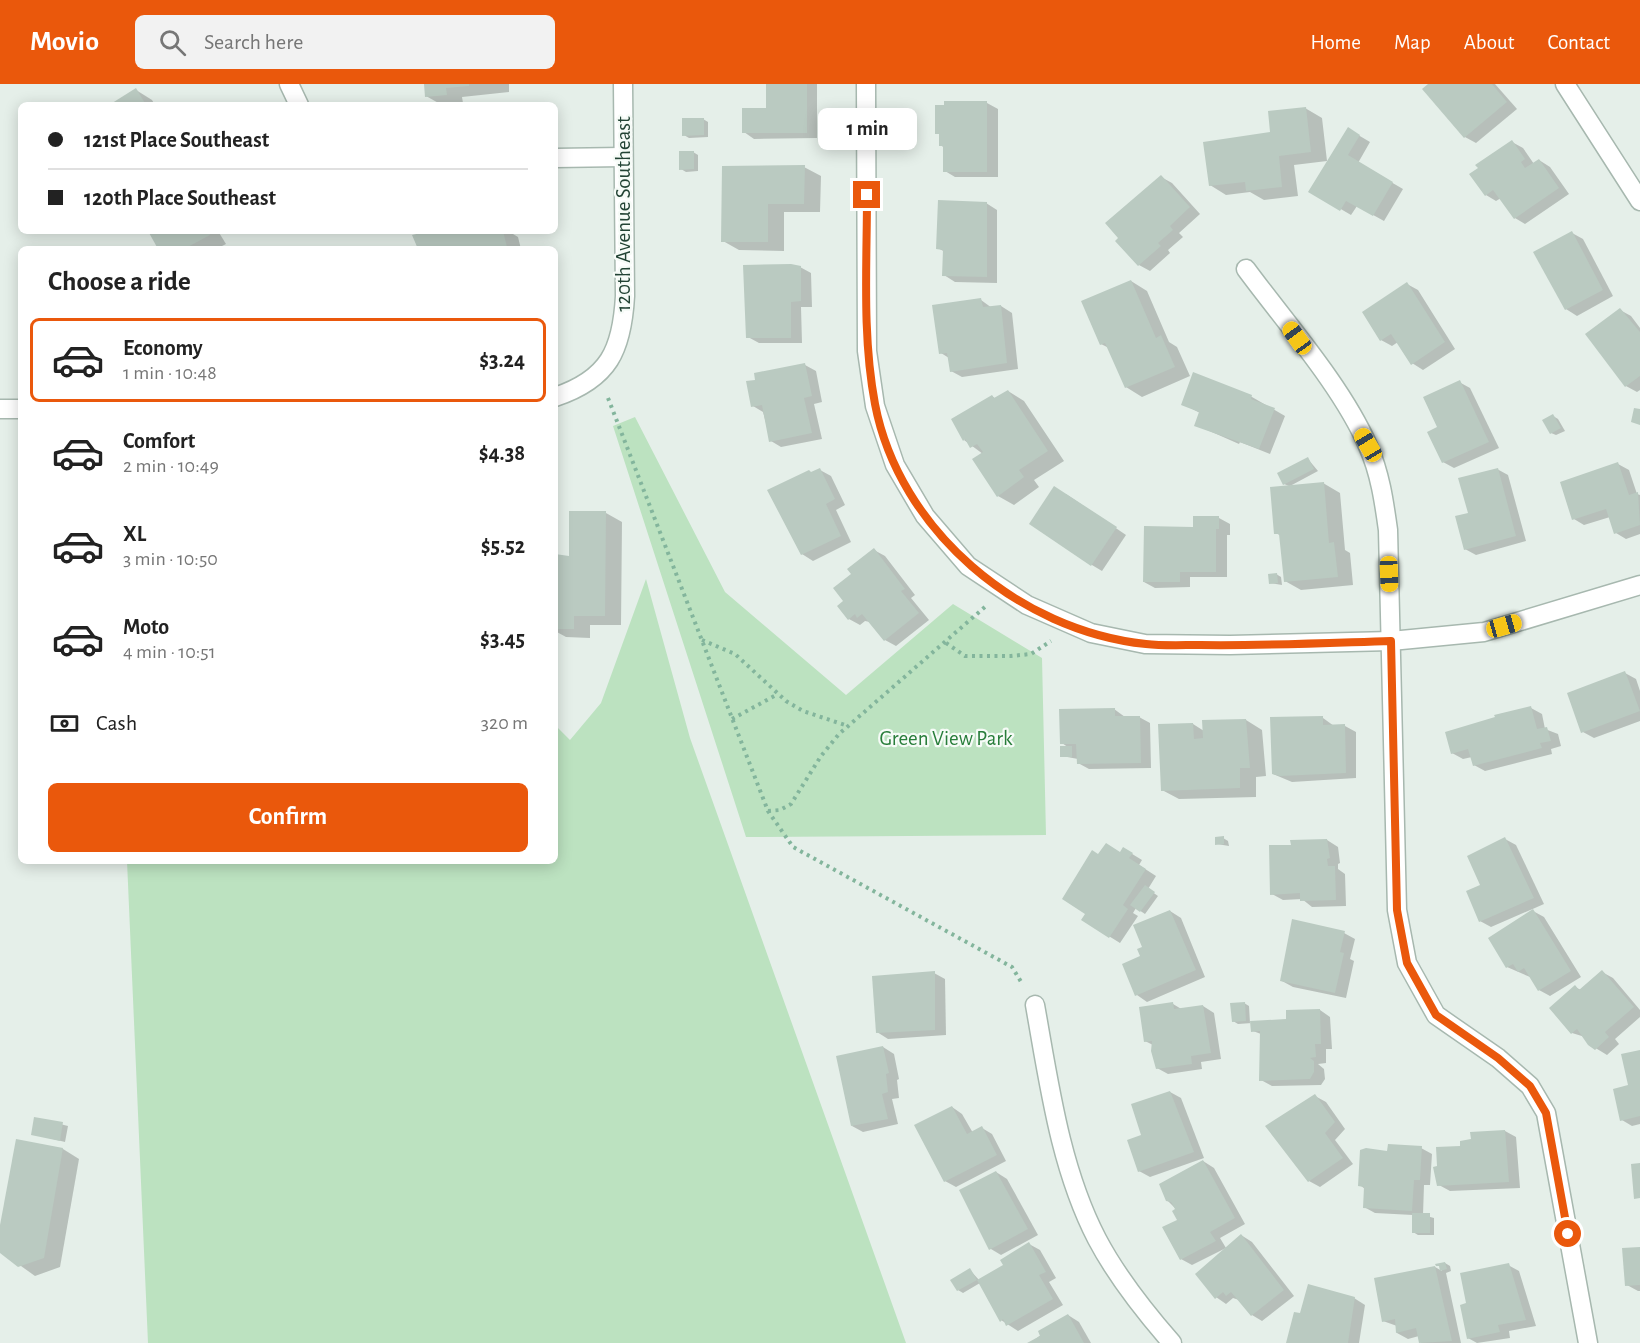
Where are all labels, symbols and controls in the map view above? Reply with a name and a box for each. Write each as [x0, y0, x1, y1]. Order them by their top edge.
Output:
search box [135, 15, 555, 69]
icon: search [156, 26, 189, 59]
text: Movio [30, 28, 99, 56]
text: Search here [204, 31, 303, 53]
text: Home [1310, 32, 1361, 53]
text: Map [1394, 32, 1431, 53]
text: About [1464, 32, 1514, 53]
text: Contact [1547, 32, 1610, 53]
callout: 1 min [818, 108, 916, 150]
street label: 120th Avenue Southeast [613, 116, 634, 312]
text: 1 min [846, 119, 889, 139]
text: 121st Place Southeast [84, 129, 269, 151]
route end [853, 181, 880, 208]
text: 120th Place Southeast [84, 187, 276, 209]
text: Choose a ride [48, 268, 191, 295]
car [1279, 318, 1315, 358]
icon: car [51, 333, 105, 387]
text: Economy [123, 337, 203, 359]
text: $3.24 [479, 349, 525, 371]
text: 1 min · 10:48 [123, 363, 217, 383]
car [1351, 425, 1385, 465]
icon: car [51, 426, 105, 480]
text: Comfort [123, 430, 195, 452]
text: $4.38 [479, 442, 525, 464]
text: 2 min · 10:49 [123, 456, 219, 476]
icon: car [51, 519, 105, 573]
text: XL [123, 523, 146, 545]
text: $5.52 [481, 535, 525, 557]
text: 3 min · 10:50 [123, 549, 218, 569]
car [1379, 556, 1399, 592]
icon: car [51, 612, 105, 666]
car [1484, 612, 1524, 640]
text: Moto [123, 616, 169, 638]
text: $3.45 [480, 628, 525, 650]
text: 4 min · 10:51 [123, 642, 216, 662]
icon: cash [48, 707, 81, 740]
text: Cash [96, 712, 137, 734]
text: 320 m [481, 713, 528, 733]
park label: Green View Park [879, 728, 1013, 749]
button: Confirm [48, 783, 528, 852]
route start [1554, 1220, 1581, 1247]

